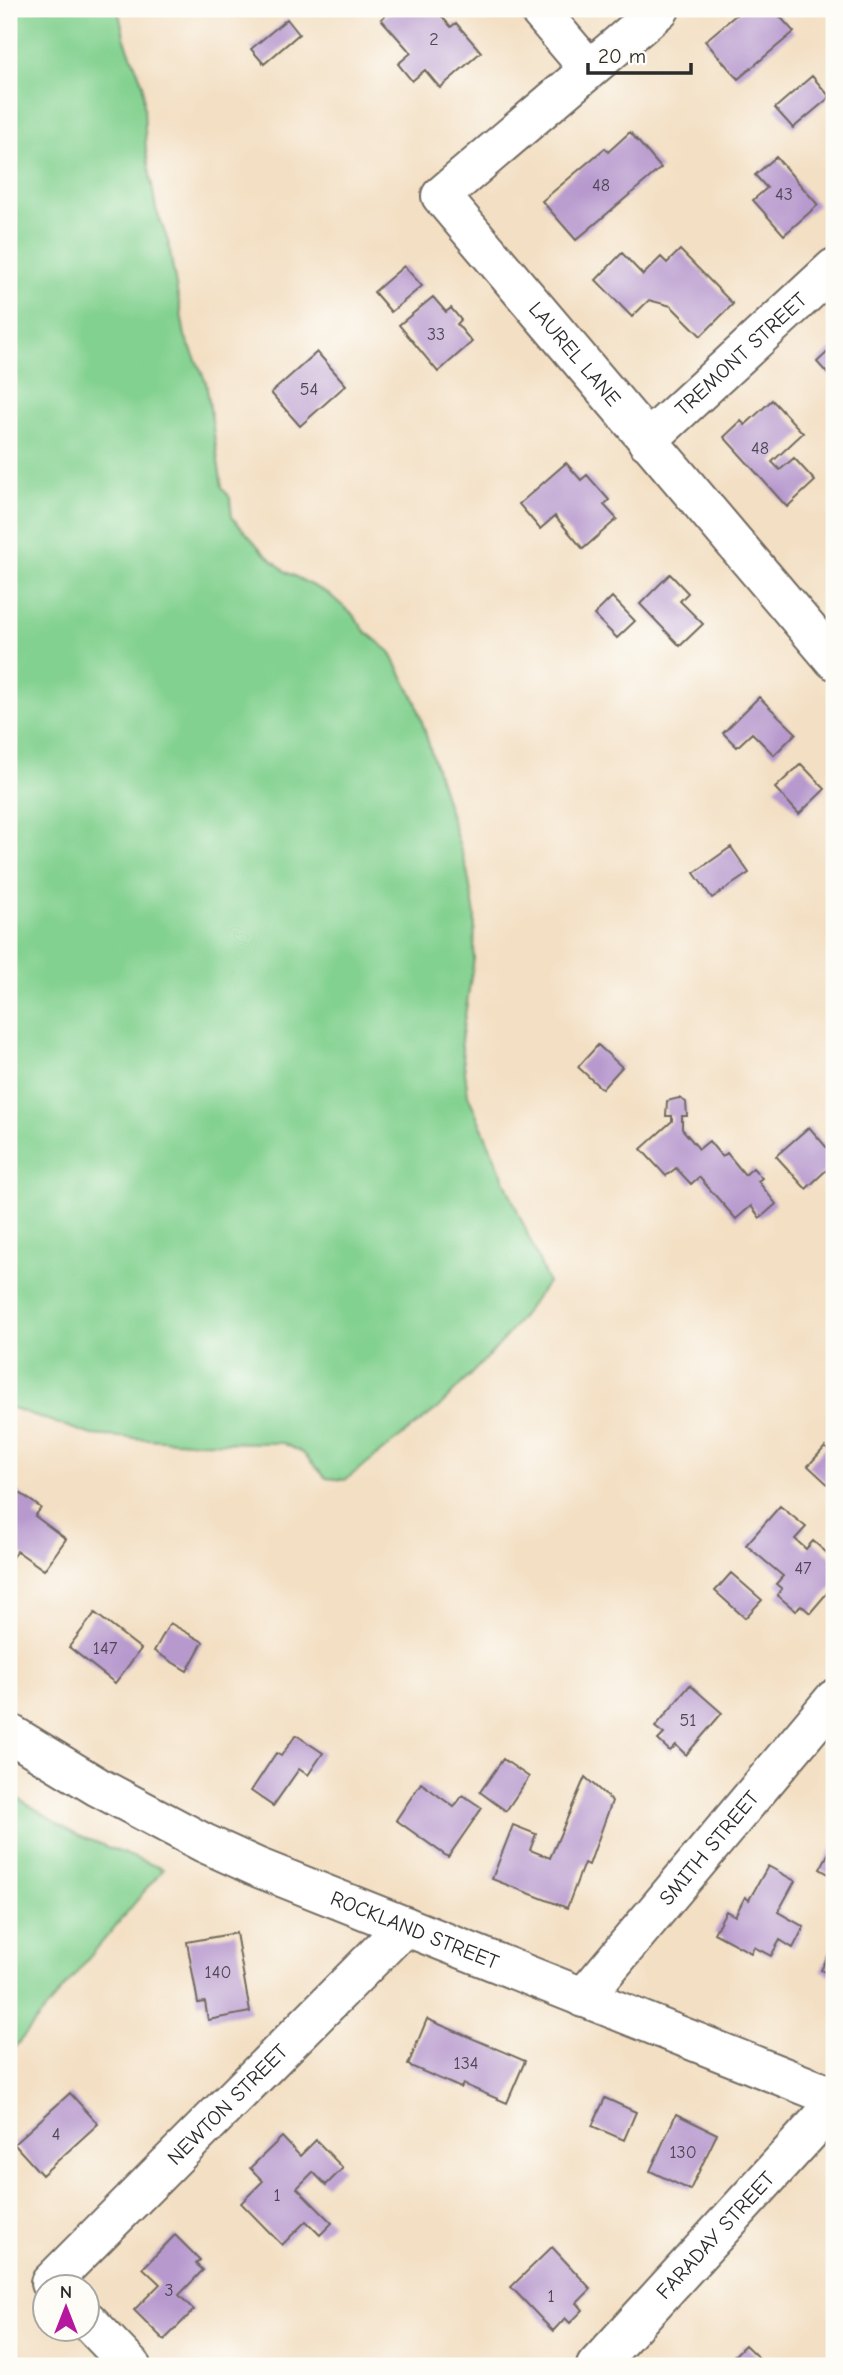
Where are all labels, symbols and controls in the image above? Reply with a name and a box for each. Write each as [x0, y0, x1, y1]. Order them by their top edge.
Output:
house number: 2 [429, 29, 439, 50]
scale bar [588, 32, 691, 76]
text: 20 m [598, 44, 646, 68]
house number: 48 [592, 175, 610, 196]
house number: 43 [775, 184, 793, 205]
street label: TREMONT STREET [670, 287, 812, 421]
street label: LAUREL LANE [524, 297, 626, 411]
house number: 33 [427, 324, 445, 345]
house number: 54 [300, 379, 318, 400]
house number: 48 [751, 438, 769, 459]
house number: 47 [794, 1558, 812, 1579]
house number: 147 [93, 1638, 118, 1659]
house number: 51 [680, 1710, 696, 1731]
street label: SMITH STREET [654, 1786, 764, 1910]
street label: ROCKLAND STREET [327, 1886, 502, 1974]
house number: 140 [205, 1962, 231, 1983]
street label: NEWTON STREET [163, 2039, 293, 2170]
house number: 134 [454, 2053, 478, 2074]
house number: 4 [52, 2124, 60, 2145]
house number: 130 [669, 2142, 697, 2163]
street label: FARADAY STREET [651, 2167, 779, 2304]
house number: 1 [273, 2185, 281, 2206]
north arrow [32, 2274, 102, 2344]
house number: 3 [164, 2280, 174, 2301]
text: N [60, 2281, 72, 2303]
house number: 1 [547, 2286, 555, 2307]

